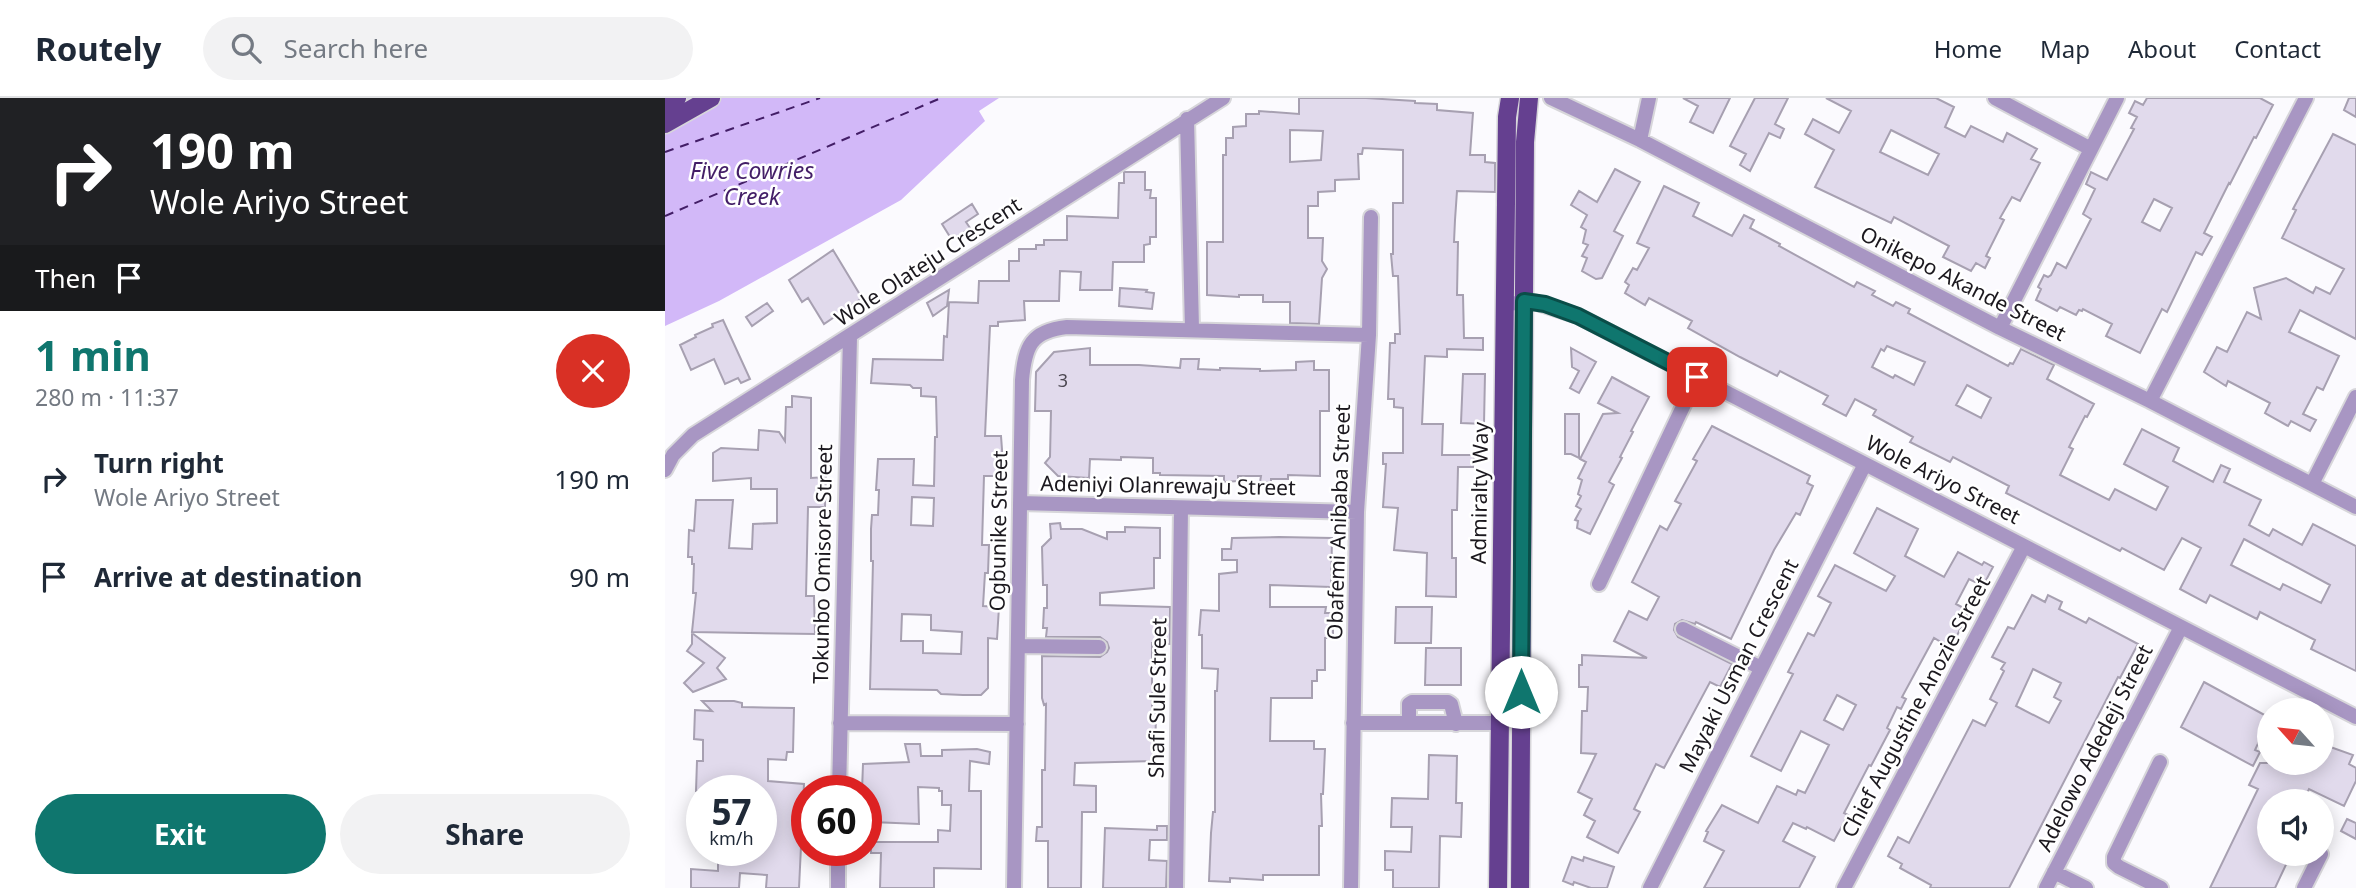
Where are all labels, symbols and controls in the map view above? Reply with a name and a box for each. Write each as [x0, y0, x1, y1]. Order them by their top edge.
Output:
search box [203, 17, 693, 80]
text: Routely [35, 26, 161, 71]
icon: search [227, 29, 265, 67]
text: Search here [283, 30, 428, 66]
text: Home [1934, 32, 2002, 65]
text: Map [2040, 32, 2090, 65]
text: About [2128, 32, 2196, 65]
text: Contact [2234, 32, 2321, 65]
text: 190 m [150, 117, 295, 183]
icon: right [35, 126, 126, 217]
water label: Five Cowries Creek [690, 154, 814, 212]
text: Wole Ariyo Street [150, 180, 408, 223]
street label: Wole Olateju Crescent [829, 190, 1027, 332]
street label: Onikepo Akande Street [1856, 219, 2071, 347]
icon: arrive [110, 259, 148, 297]
text: Then [35, 260, 96, 296]
text: 1 min [35, 326, 151, 383]
button: close [556, 334, 630, 408]
pin [1667, 347, 1727, 407]
icon: arrive [1678, 358, 1716, 396]
house number: 3 [1058, 368, 1068, 392]
text: 280 m · 11:37 [35, 381, 179, 413]
street label: Obafemi Anibaba Street [1320, 403, 1356, 640]
street label: Admiralty Way [1464, 421, 1494, 564]
street label: Wole Ariyo Street [1862, 428, 2026, 530]
street label: Tokunbo Omisore Street [806, 444, 838, 684]
text: Turn right [94, 445, 224, 481]
street label: Ogbunike Street [983, 450, 1013, 612]
icon: right [35, 460, 73, 498]
text: 190 m [554, 461, 630, 497]
street label: Adeniyi Olanrewaju Street [1040, 469, 1296, 501]
text: Wole Ariyo Street [94, 481, 280, 513]
street label: Mayaki Usman Crescent [1672, 553, 1804, 777]
icon: arrive [35, 558, 73, 596]
text: Arrive at destination [94, 559, 363, 595]
text: 90 m [569, 559, 630, 595]
street label: Chief Augustine Anozie Street [1834, 571, 1996, 842]
street label: Shafi Sule Street [1142, 617, 1172, 778]
street label: Adelowo Adedeji Street [2030, 639, 2159, 856]
position arrow [1484, 655, 1558, 729]
north arrow [2257, 698, 2335, 775]
map controls [2257, 698, 2334, 866]
speed limit sign: 60 [791, 775, 882, 866]
text: 57 [711, 788, 752, 835]
button: sound [2257, 789, 2334, 866]
button: Exit [35, 794, 326, 874]
button: Share [340, 794, 630, 874]
text: km/h [709, 826, 754, 850]

